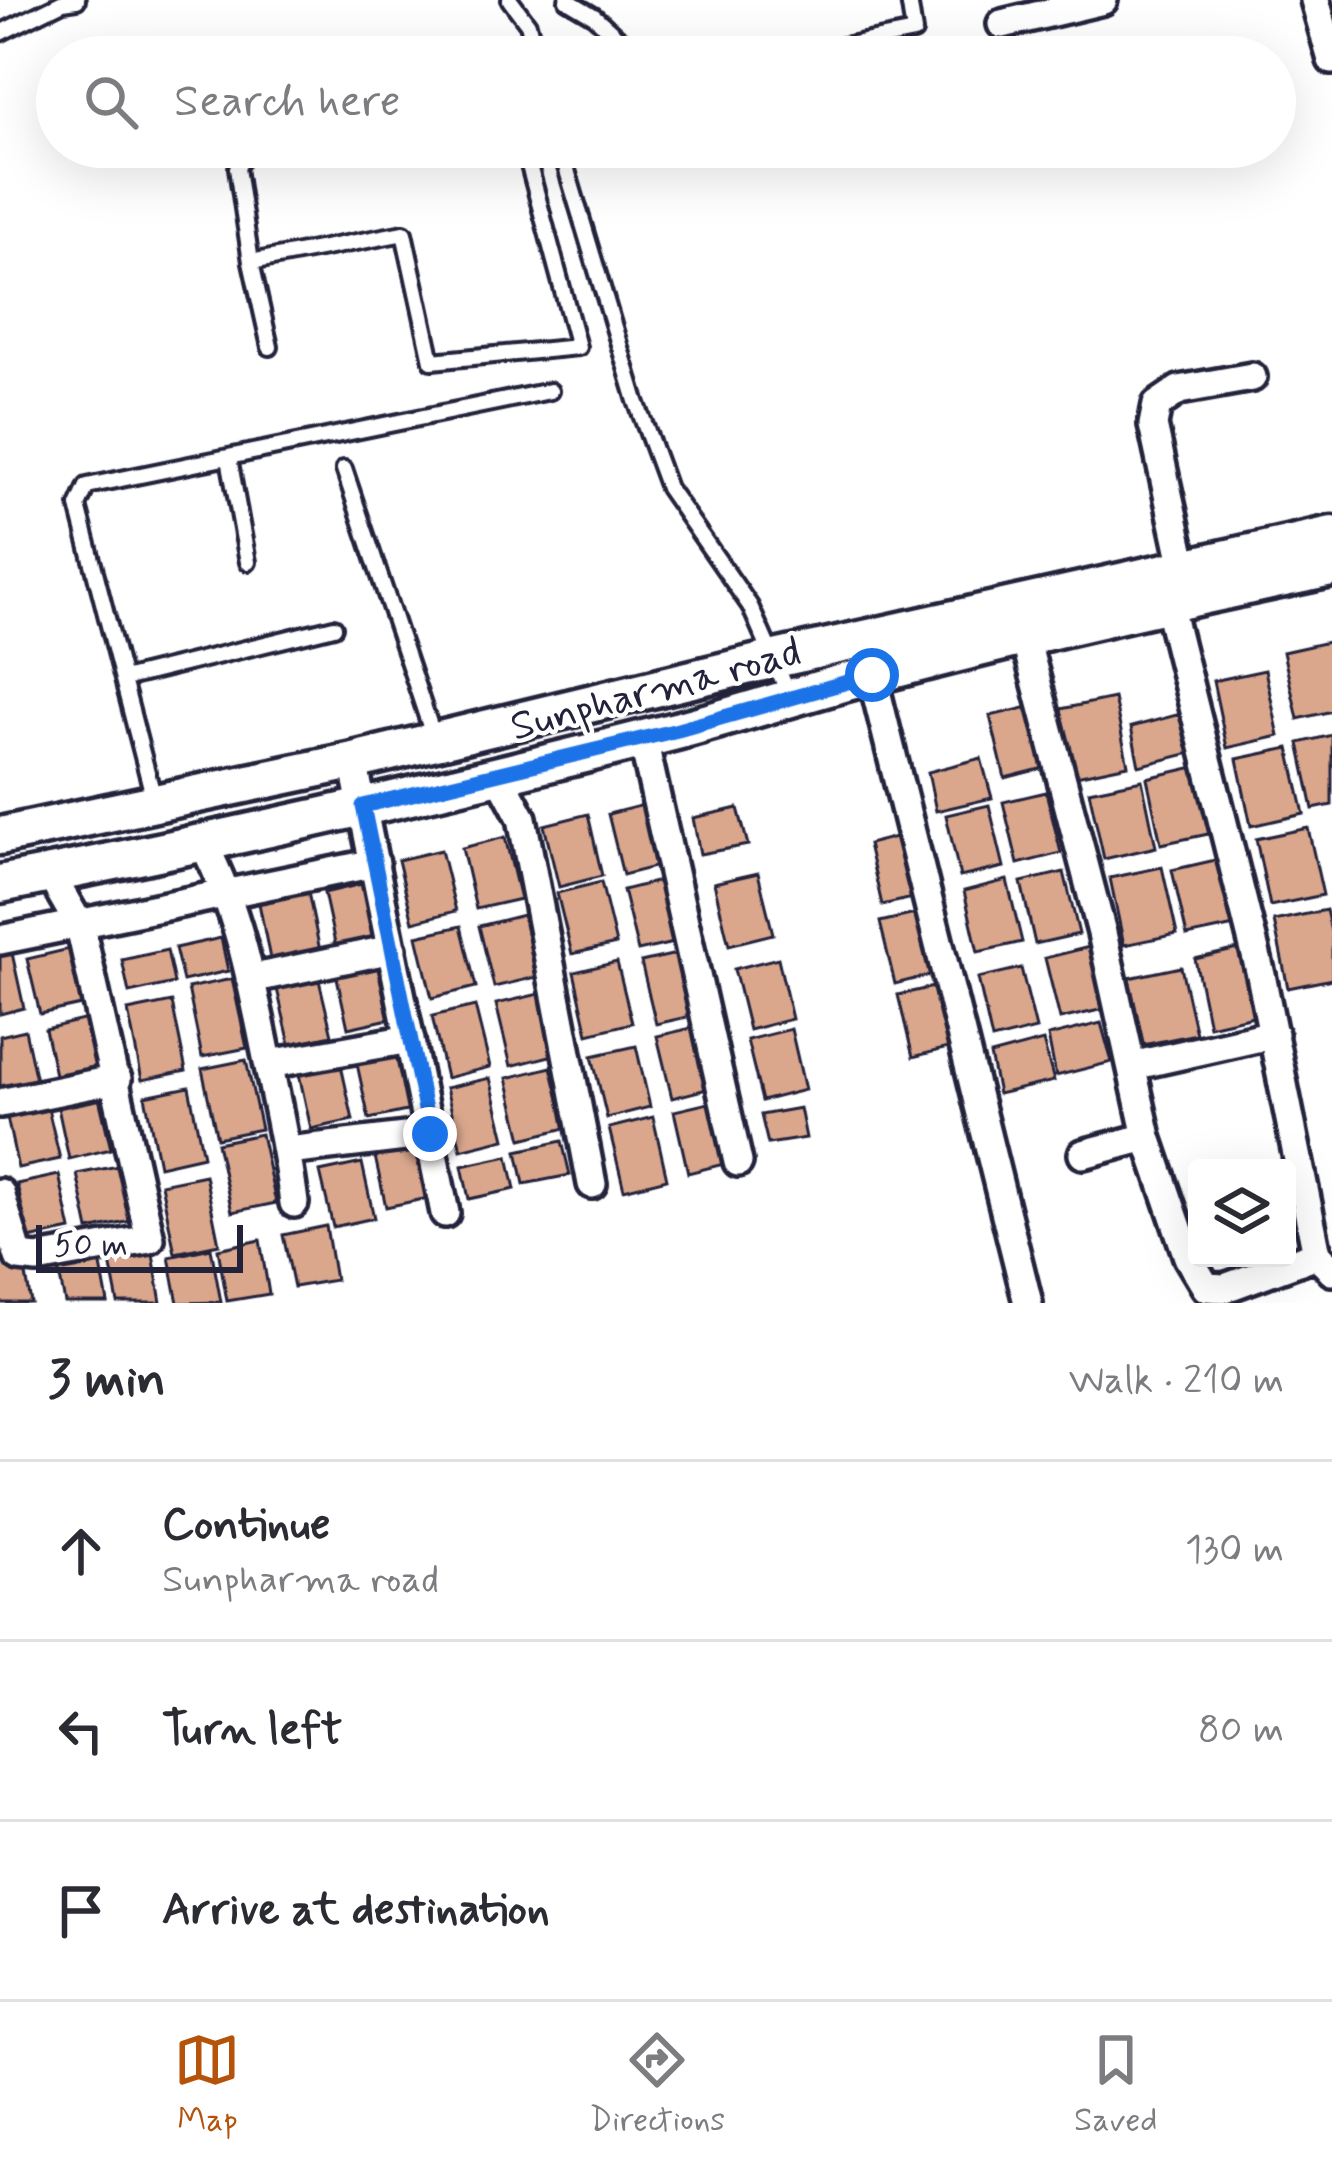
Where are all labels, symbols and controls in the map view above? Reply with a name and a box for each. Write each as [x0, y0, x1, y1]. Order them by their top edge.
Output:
search box [36, 36, 1296, 168]
icon: search [78, 69, 144, 135]
text: Search here [174, 73, 401, 132]
street label: Sunpharma road [505, 625, 807, 756]
route start [845, 648, 899, 702]
route end [403, 1107, 457, 1161]
map controls [1188, 1159, 1296, 1267]
button: layers [1188, 1159, 1296, 1267]
scale bar [36, 1219, 243, 1272]
text: 50 m [54, 1224, 128, 1268]
text: 3 min [48, 1348, 166, 1414]
text: Walk · 210 m [1069, 1356, 1284, 1407]
text: Continue [162, 1496, 330, 1555]
icon: ahead [48, 1518, 114, 1584]
text: 130 m [1185, 1525, 1284, 1576]
text: Sunpharma road [162, 1555, 439, 1606]
icon: left [48, 1698, 114, 1764]
text: Turn left [162, 1701, 342, 1760]
text: 80 m [1198, 1705, 1284, 1756]
icon: arrive [48, 1878, 114, 1944]
text: Arrive at destination [162, 1881, 550, 1940]
tab: Map [174, 2027, 240, 2143]
tab: Directions [589, 2027, 725, 2143]
tab: Saved [1074, 2027, 1158, 2143]

